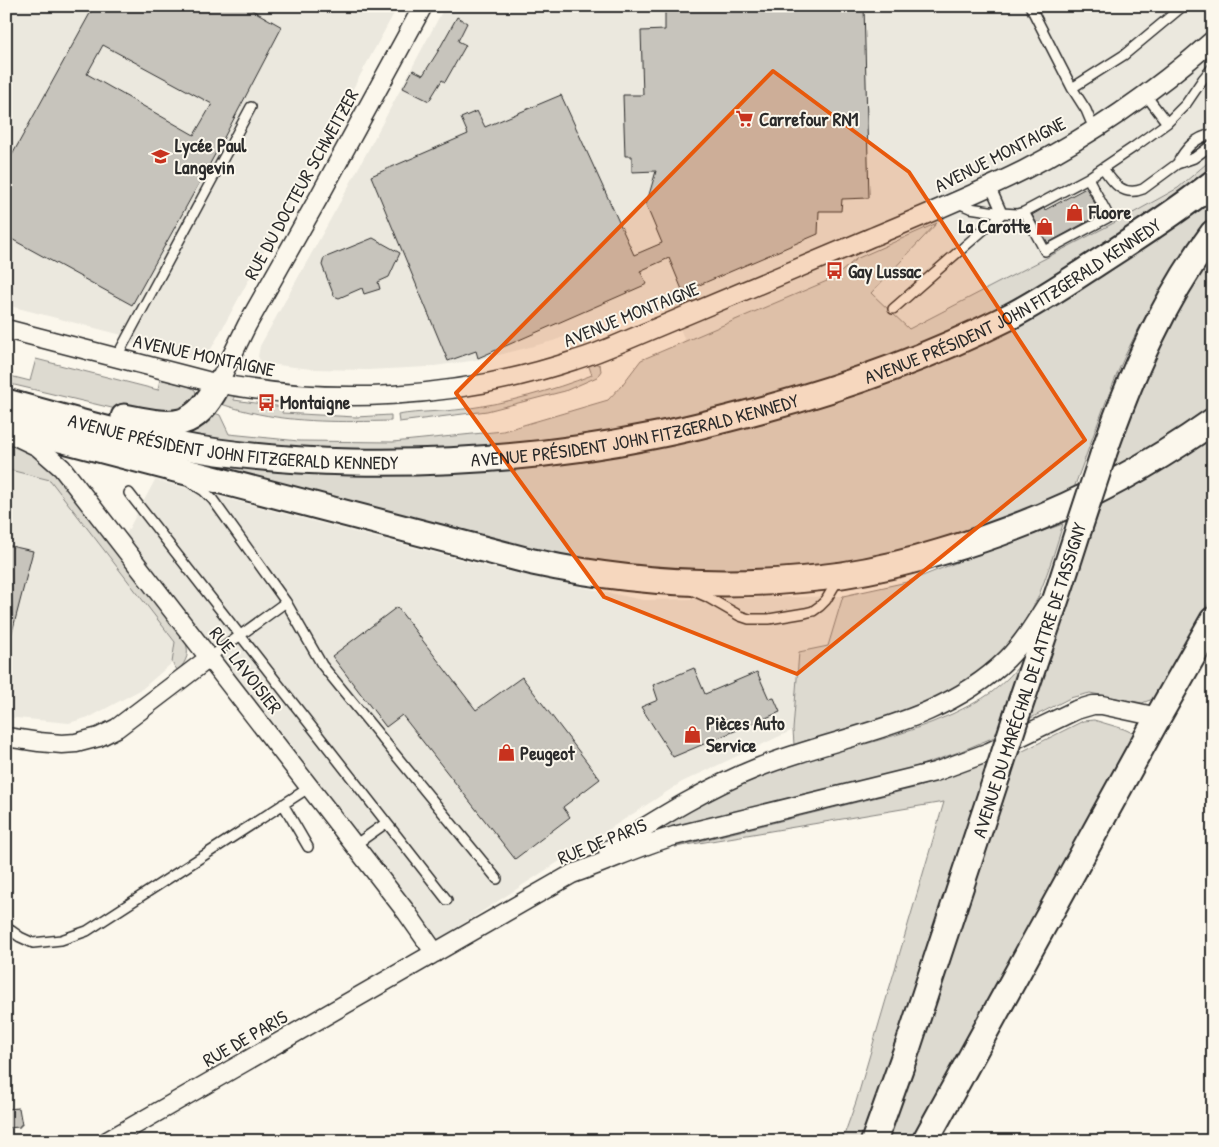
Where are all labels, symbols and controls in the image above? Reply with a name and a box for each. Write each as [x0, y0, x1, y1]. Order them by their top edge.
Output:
street label: RUE DU DOCTEUR SCHWEITZER [238, 84, 365, 284]
place label: Carrefour RN1 [759, 106, 859, 132]
supermarket icon: Carrefour RN1 [735, 109, 755, 129]
street label: AVENUE MONTAIGNE [930, 109, 1071, 198]
place label: Lycée Paul Langevin [175, 132, 247, 181]
school or university icon: Lycée Paul Langevin [151, 146, 171, 166]
place label: Floore [1088, 199, 1132, 225]
shop icon: Floore [1065, 202, 1085, 222]
street label: AVENUE PRÉSIDENT JOHN FITZGERALD KENNEDY [861, 211, 1167, 390]
place label: La Carotte [959, 213, 1031, 239]
shop icon: La Carotte [1035, 216, 1055, 236]
place label: Gay Lussac [848, 258, 922, 285]
bus stop icon: Gay Lussac [824, 261, 844, 281]
street label: AVENUE MONTAIGNE [559, 275, 703, 353]
street label: AVENUE MONTAIGNE [131, 327, 278, 383]
street label: AVENUE PRÉSIDENT JOHN FITZGERALD KENNEDY [470, 387, 802, 473]
place label: Montaigne [280, 389, 351, 416]
bus stop icon: Montaigne [256, 392, 276, 412]
street label: AVENUE PRÉSIDENT JOHN FITZGERALD KENNEDY [66, 407, 399, 475]
street label: AVENUE DU MARÉCHAL DE LATTRE DE TASSIGNY [966, 519, 1093, 841]
street label: RUE LAVOISIER [204, 621, 289, 719]
place label: Pièces Auto Service [706, 710, 785, 758]
shop icon: Pièces Auto Service [682, 724, 702, 744]
place label: Peugeot [520, 740, 576, 767]
shop icon: Peugeot [496, 743, 516, 763]
street label: RUE DE PARIS [554, 811, 651, 871]
street label: RUE DE PARIS [198, 1003, 292, 1073]

